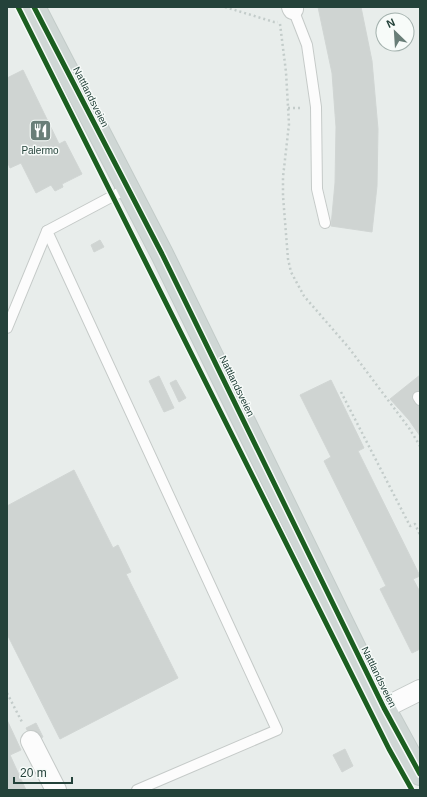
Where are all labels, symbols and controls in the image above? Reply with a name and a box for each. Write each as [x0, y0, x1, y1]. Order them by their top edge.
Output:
north arrow [375, 12, 415, 52]
text: N [385, 16, 397, 30]
street label: Nattlandsveien [71, 65, 111, 129]
restaurant icon: Palermo [27, 117, 53, 143]
place label: Palermo [21, 145, 59, 156]
street label: Nattlandsveien [218, 354, 256, 418]
street label: Nattlandsveien [360, 645, 398, 709]
scale bar [14, 759, 72, 785]
text: 20 m [20, 766, 47, 780]

